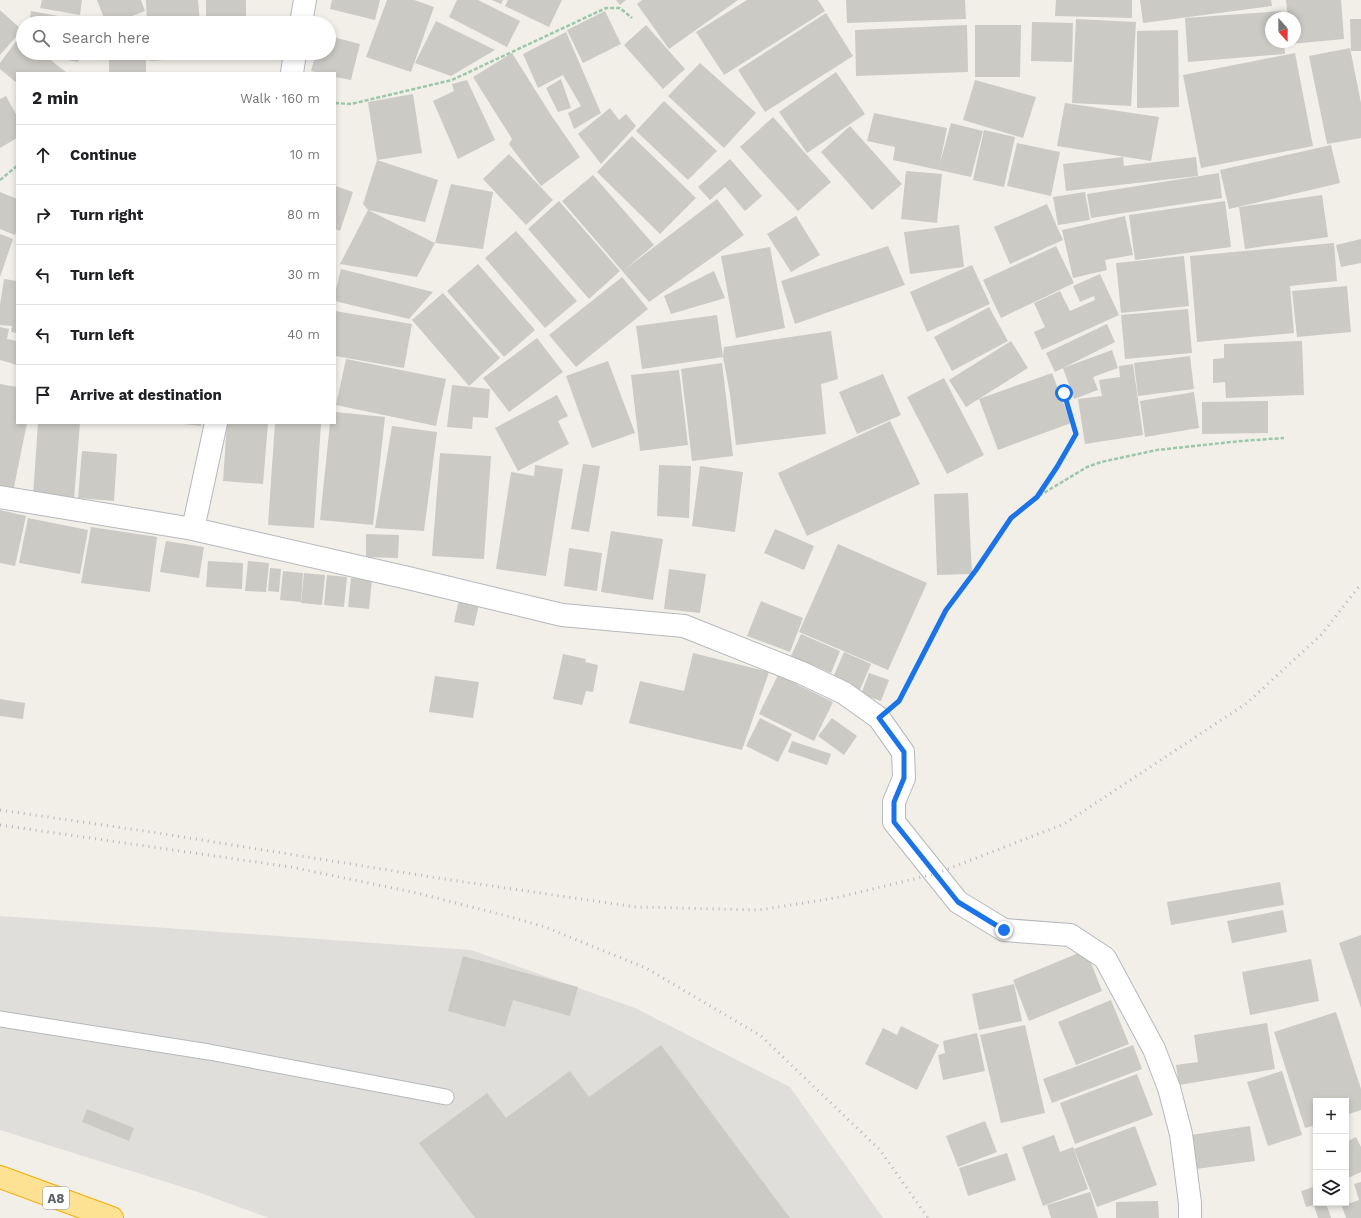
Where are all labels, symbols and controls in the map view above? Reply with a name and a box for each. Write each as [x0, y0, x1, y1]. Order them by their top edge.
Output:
north arrow [1265, 12, 1301, 48]
search box [16, 16, 336, 60]
icon: search [30, 27, 52, 49]
text: Search here [62, 29, 150, 47]
text: 2 min [32, 88, 78, 108]
text: Walk · 160 m [240, 91, 320, 106]
icon: ahead [32, 144, 54, 166]
text: Continue [70, 146, 137, 164]
text: 10 m [290, 147, 320, 162]
icon: right [32, 204, 54, 226]
text: Turn right [70, 206, 143, 224]
text: 80 m [287, 207, 320, 222]
icon: left [32, 264, 54, 286]
text: Turn left [70, 266, 134, 284]
text: 30 m [288, 267, 320, 282]
icon: left [32, 324, 54, 346]
text: Turn left [70, 326, 134, 344]
text: 40 m [287, 327, 320, 342]
icon: arrive [32, 384, 54, 406]
route start [1055, 384, 1073, 402]
text: Arrive at destination [70, 386, 222, 404]
route end [995, 921, 1013, 939]
map controls [1313, 1098, 1349, 1206]
button: + [1313, 1098, 1349, 1134]
button: − [1313, 1134, 1349, 1170]
button: layers [1313, 1170, 1349, 1206]
road number: A8 [43, 1187, 69, 1209]

